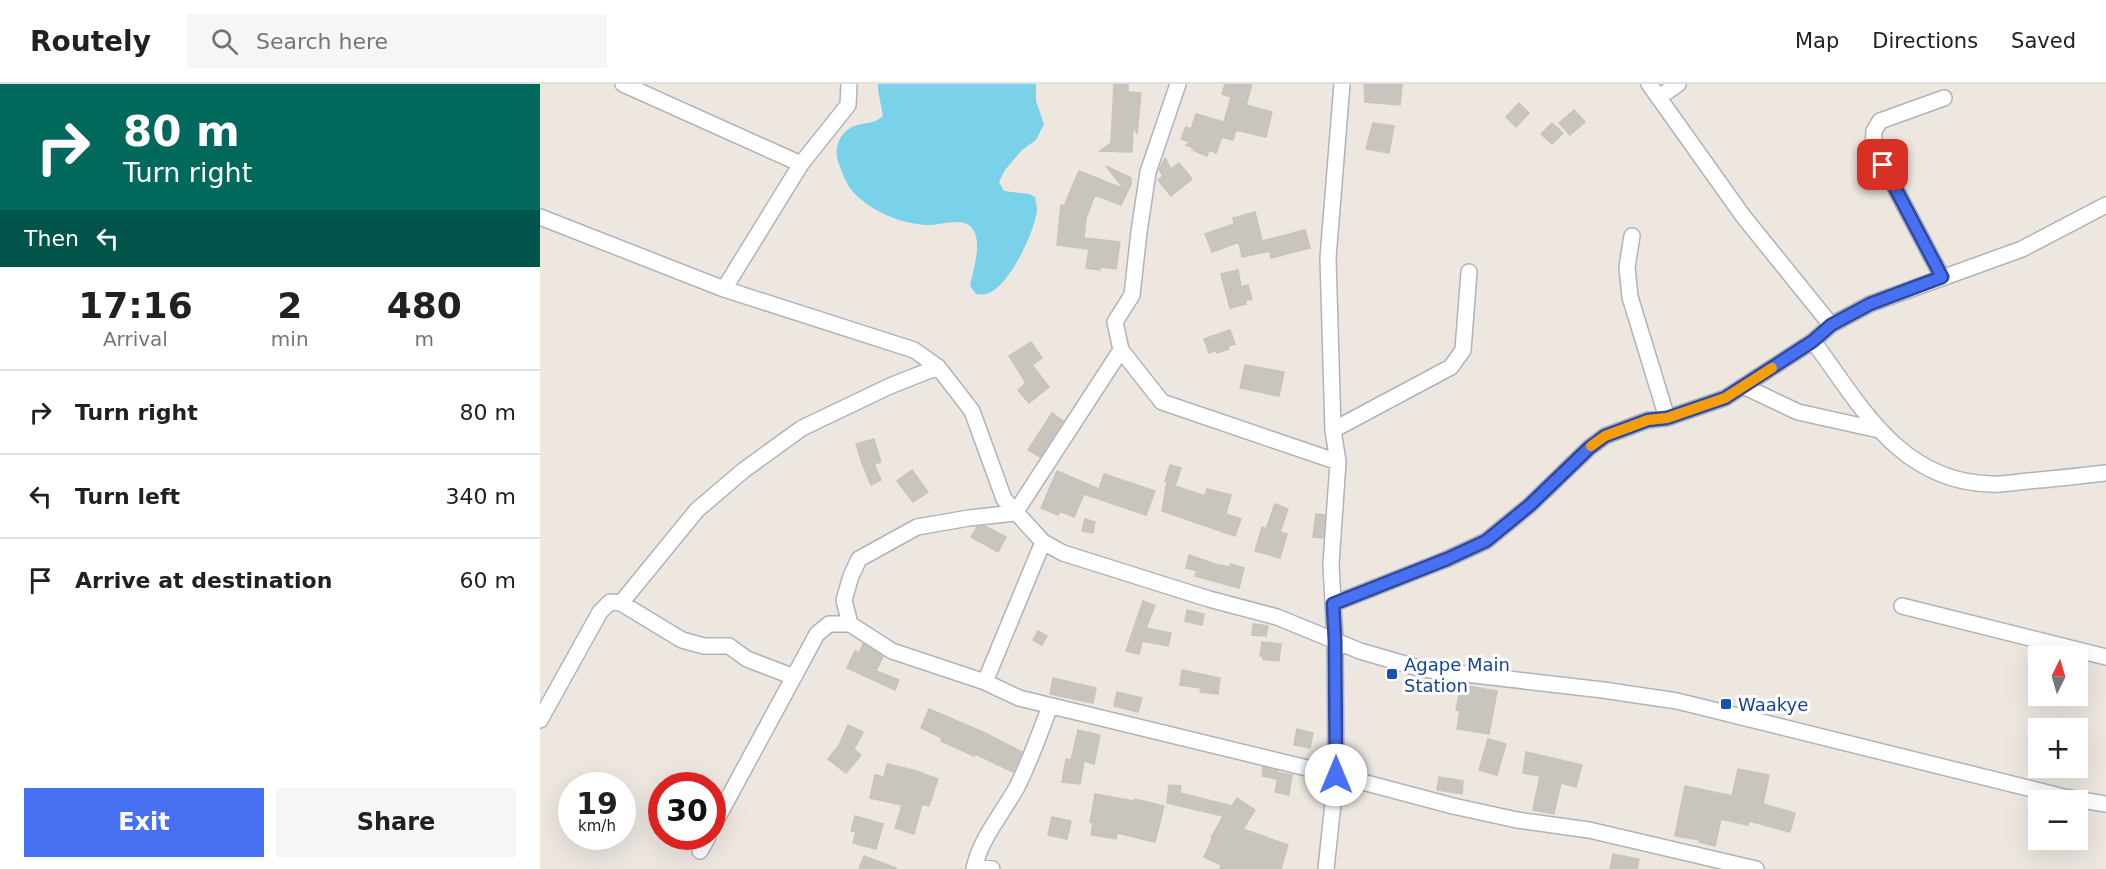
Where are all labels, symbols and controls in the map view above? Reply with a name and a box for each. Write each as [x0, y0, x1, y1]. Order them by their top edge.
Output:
search box [187, 14, 607, 68]
text: Routely [30, 25, 151, 58]
icon: search [208, 25, 241, 58]
text: Search here [256, 29, 388, 54]
text: Map [1795, 29, 1839, 53]
text: Directions [1872, 29, 1978, 53]
text: Saved [2011, 29, 2076, 53]
text: 80 m [123, 107, 240, 156]
icon: right [24, 108, 102, 186]
pin [1857, 139, 1908, 190]
icon: arrive [1866, 148, 1899, 181]
text: Turn right [123, 157, 252, 188]
icon: left [91, 222, 124, 255]
text: Then [24, 226, 79, 251]
text: 17:16 [78, 285, 193, 326]
text: 2 [277, 285, 302, 326]
text: 480 [387, 285, 462, 326]
text: Arrival [103, 327, 168, 351]
text: min [271, 327, 309, 351]
text: m [415, 327, 434, 351]
icon: right [24, 396, 57, 429]
text: Turn right [75, 400, 198, 425]
text: 80 m [460, 400, 516, 425]
icon: left [24, 480, 57, 513]
text: Turn left [75, 484, 180, 509]
text: 340 m [446, 484, 516, 509]
icon: arrive [24, 564, 57, 597]
text: Arrive at destination [75, 568, 332, 593]
text: 60 m [460, 568, 516, 593]
north arrow [2028, 646, 2088, 706]
map controls [2028, 646, 2088, 850]
place label: Agape Main Station [1404, 654, 1510, 696]
marker: Agape Main Station [1385, 667, 1399, 681]
place label: Waakye [1738, 694, 1808, 715]
marker: Waakye [1719, 697, 1733, 711]
button: + [2028, 718, 2088, 778]
position arrow [1304, 743, 1368, 807]
speed limit sign: 30 [648, 772, 726, 850]
text: 19 [576, 786, 618, 821]
button: Exit [24, 788, 264, 857]
button: Share [276, 788, 516, 857]
button: − [2028, 790, 2088, 850]
text: km/h [578, 817, 616, 835]

